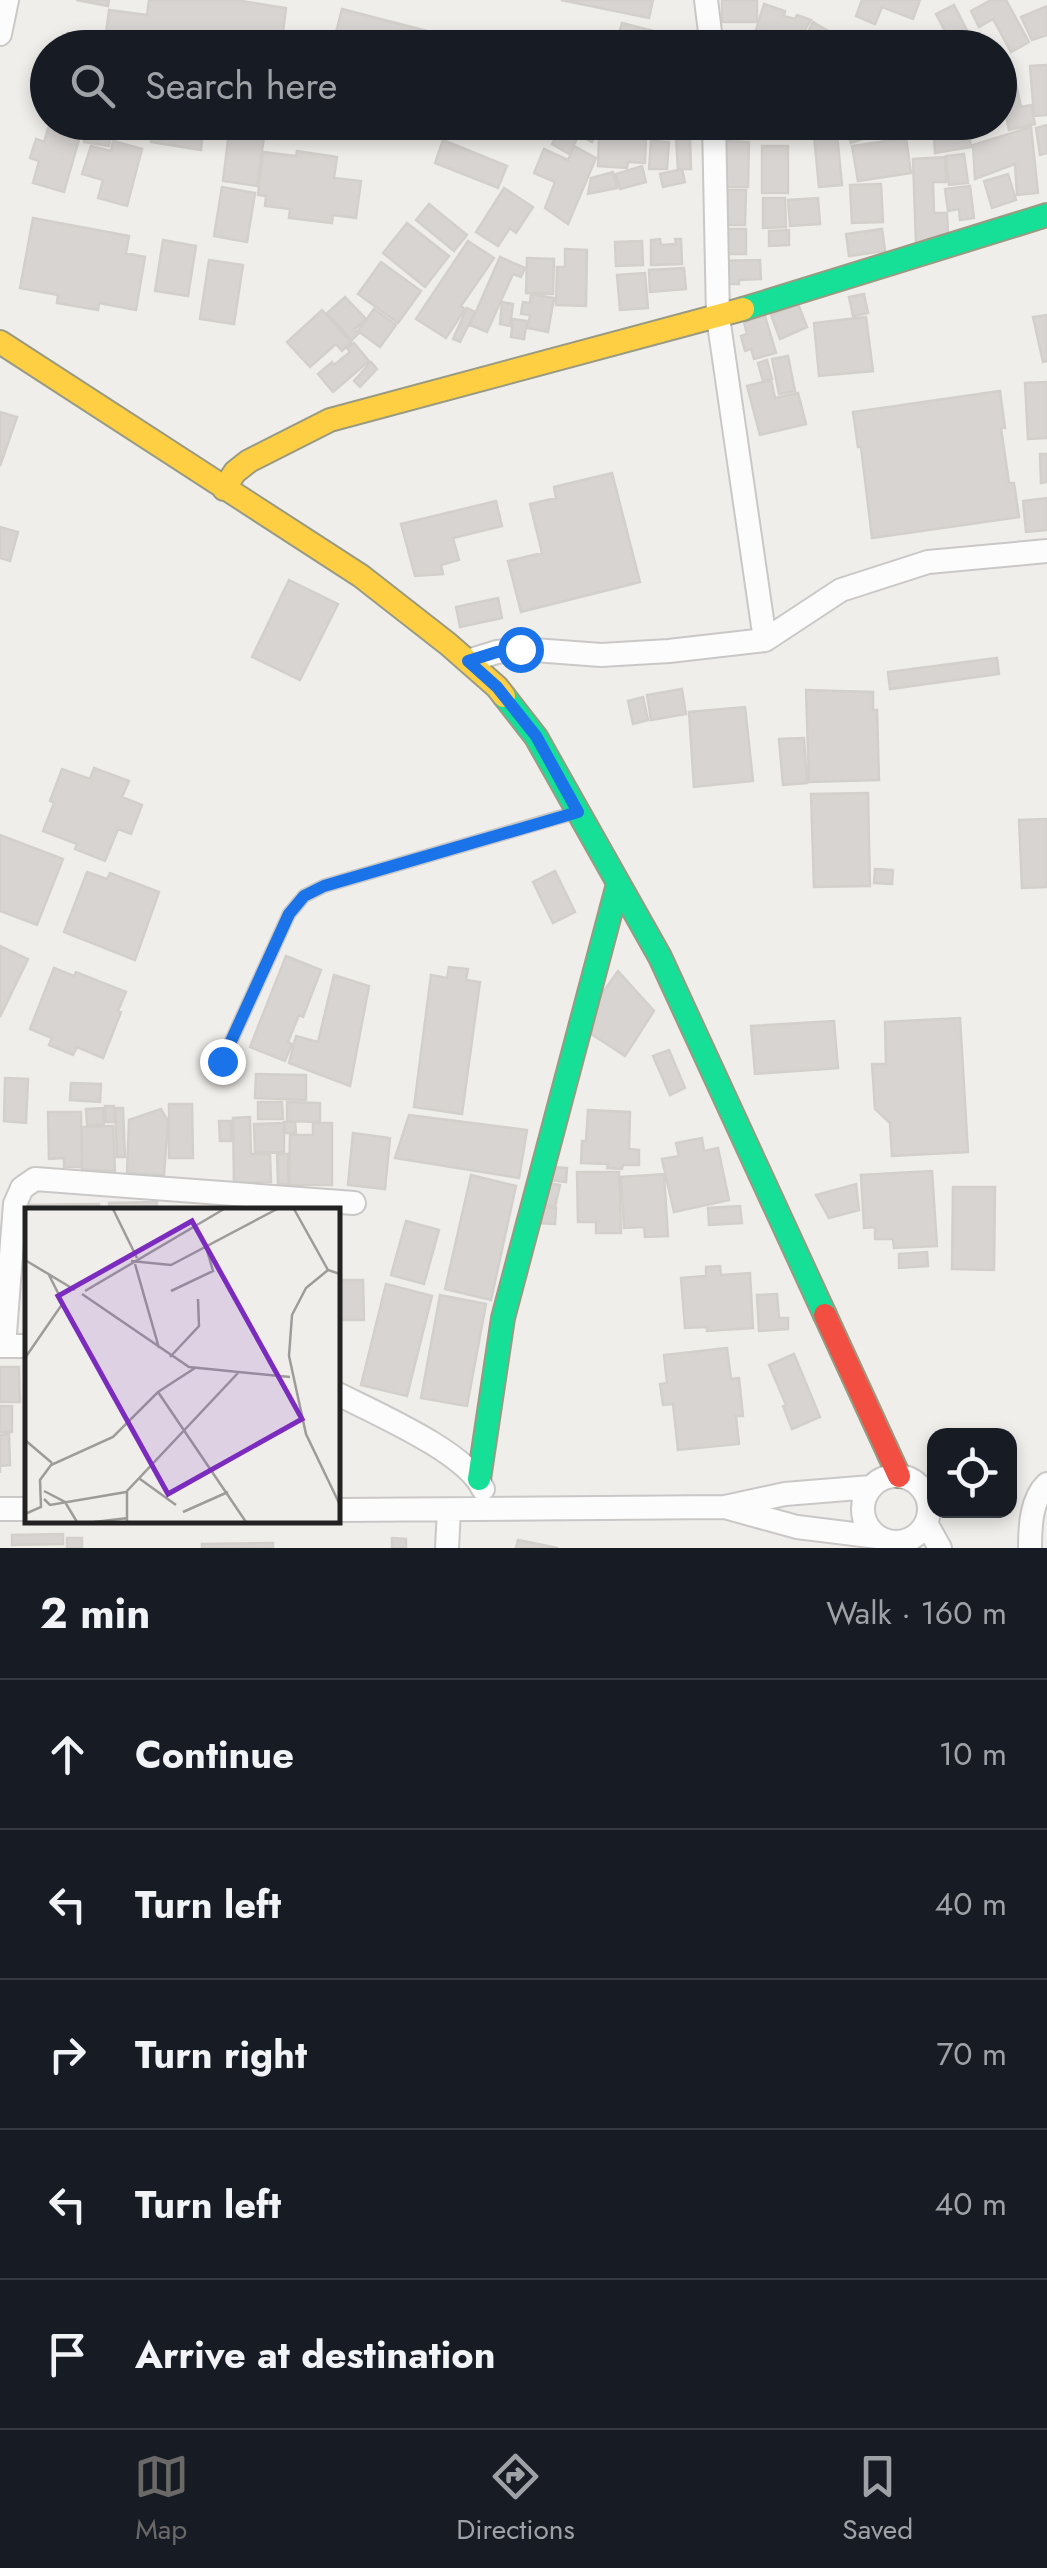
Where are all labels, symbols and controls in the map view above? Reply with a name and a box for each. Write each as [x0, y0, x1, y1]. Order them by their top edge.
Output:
search box [30, 30, 1017, 140]
icon: search [65, 58, 120, 113]
text: Search here [145, 58, 337, 113]
route start [498, 627, 544, 673]
route end [200, 1039, 246, 1085]
inset map [25, 1208, 340, 1523]
map controls [927, 1428, 1017, 1518]
button: locate [927, 1428, 1017, 1518]
text: 2 min [40, 1583, 150, 1644]
text: Walk · 160 m [826, 1590, 1007, 1636]
icon: ahead [40, 1727, 95, 1782]
text: Continue [135, 1727, 294, 1782]
text: 10 m [939, 1731, 1007, 1777]
icon: left [40, 1877, 95, 1932]
text: Turn left [135, 1877, 281, 1932]
text: 40 m [935, 1881, 1007, 1927]
icon: right [40, 2027, 95, 2082]
text: Turn right [135, 2027, 307, 2082]
text: 70 m [936, 2031, 1007, 2077]
icon: left [40, 2177, 95, 2232]
text: Turn left [135, 2177, 281, 2232]
text: 40 m [935, 2181, 1007, 2227]
icon: arrive [40, 2327, 95, 2382]
text: Arrive at destination [135, 2327, 496, 2382]
tab: Map [134, 2449, 189, 2550]
tab: Directions [456, 2449, 575, 2550]
tab: Saved [842, 2449, 913, 2550]

